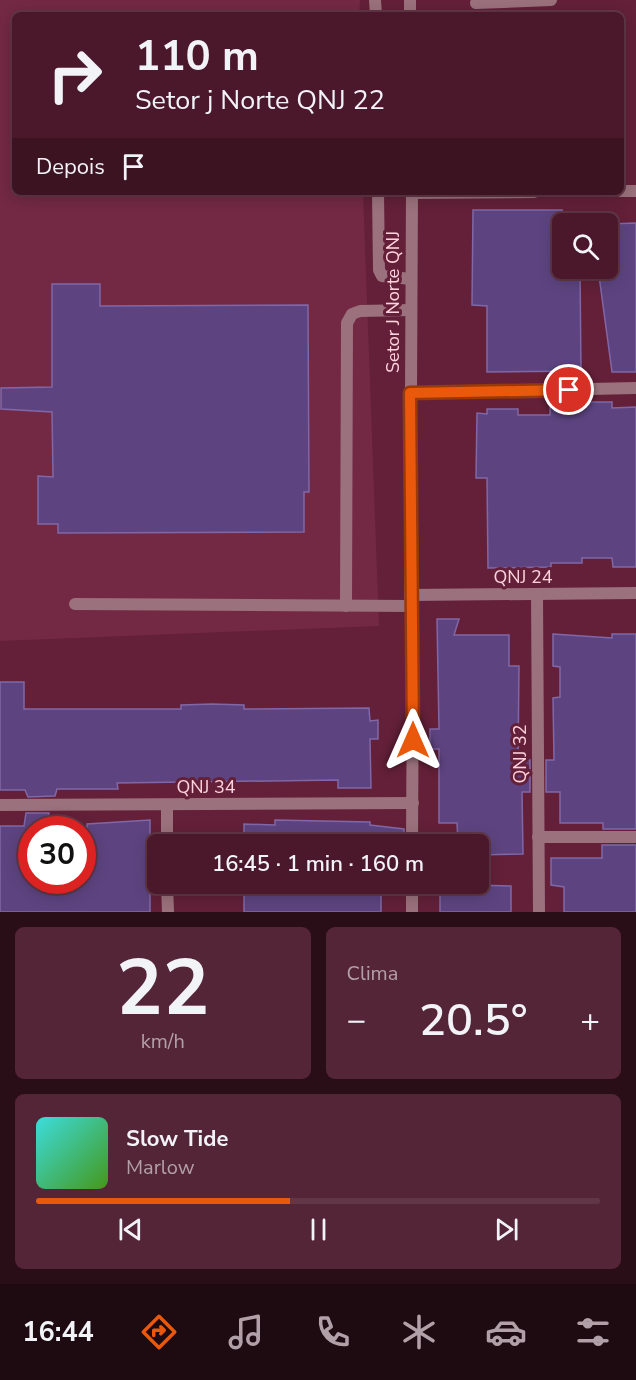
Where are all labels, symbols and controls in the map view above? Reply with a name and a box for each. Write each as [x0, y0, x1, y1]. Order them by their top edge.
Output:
text: 110 m [135, 28, 259, 85]
icon: right [36, 36, 114, 114]
text: Setor j Norte QNJ 22 [135, 82, 385, 119]
icon: arrive [117, 150, 150, 183]
text: Depois [36, 152, 105, 182]
map controls [552, 213, 618, 279]
button: search [552, 213, 618, 279]
street label: Setor J Norte QNJ [381, 231, 405, 373]
pin [543, 364, 594, 415]
icon: arrive [552, 373, 585, 406]
street label: QNJ 24 [493, 565, 553, 589]
position arrow [381, 708, 445, 772]
street label: QNJ 32 [508, 724, 532, 784]
street label: QNJ 34 [176, 775, 236, 799]
speed limit sign: 30 [18, 816, 96, 894]
text: 16:45 · 1 min · 160 m [212, 849, 424, 879]
text: 22 [116, 935, 210, 1042]
text: Clima [347, 960, 398, 987]
text: 20.5° [419, 990, 528, 1051]
text: − [347, 998, 366, 1043]
text: + [580, 998, 600, 1043]
text: km/h [141, 1028, 185, 1055]
text: Slow Tide [126, 1124, 228, 1154]
text: Marlow [126, 1154, 194, 1181]
icon: previous [114, 1213, 147, 1246]
icon: pause [302, 1213, 335, 1246]
icon: next [490, 1213, 523, 1246]
icon: directions [138, 1311, 180, 1353]
icon: music [225, 1311, 267, 1353]
icon: phone [312, 1311, 354, 1353]
icon: climate [398, 1311, 440, 1353]
icon: car [485, 1311, 527, 1353]
icon: filters [572, 1311, 614, 1353]
text: 16:44 [22, 1314, 94, 1351]

